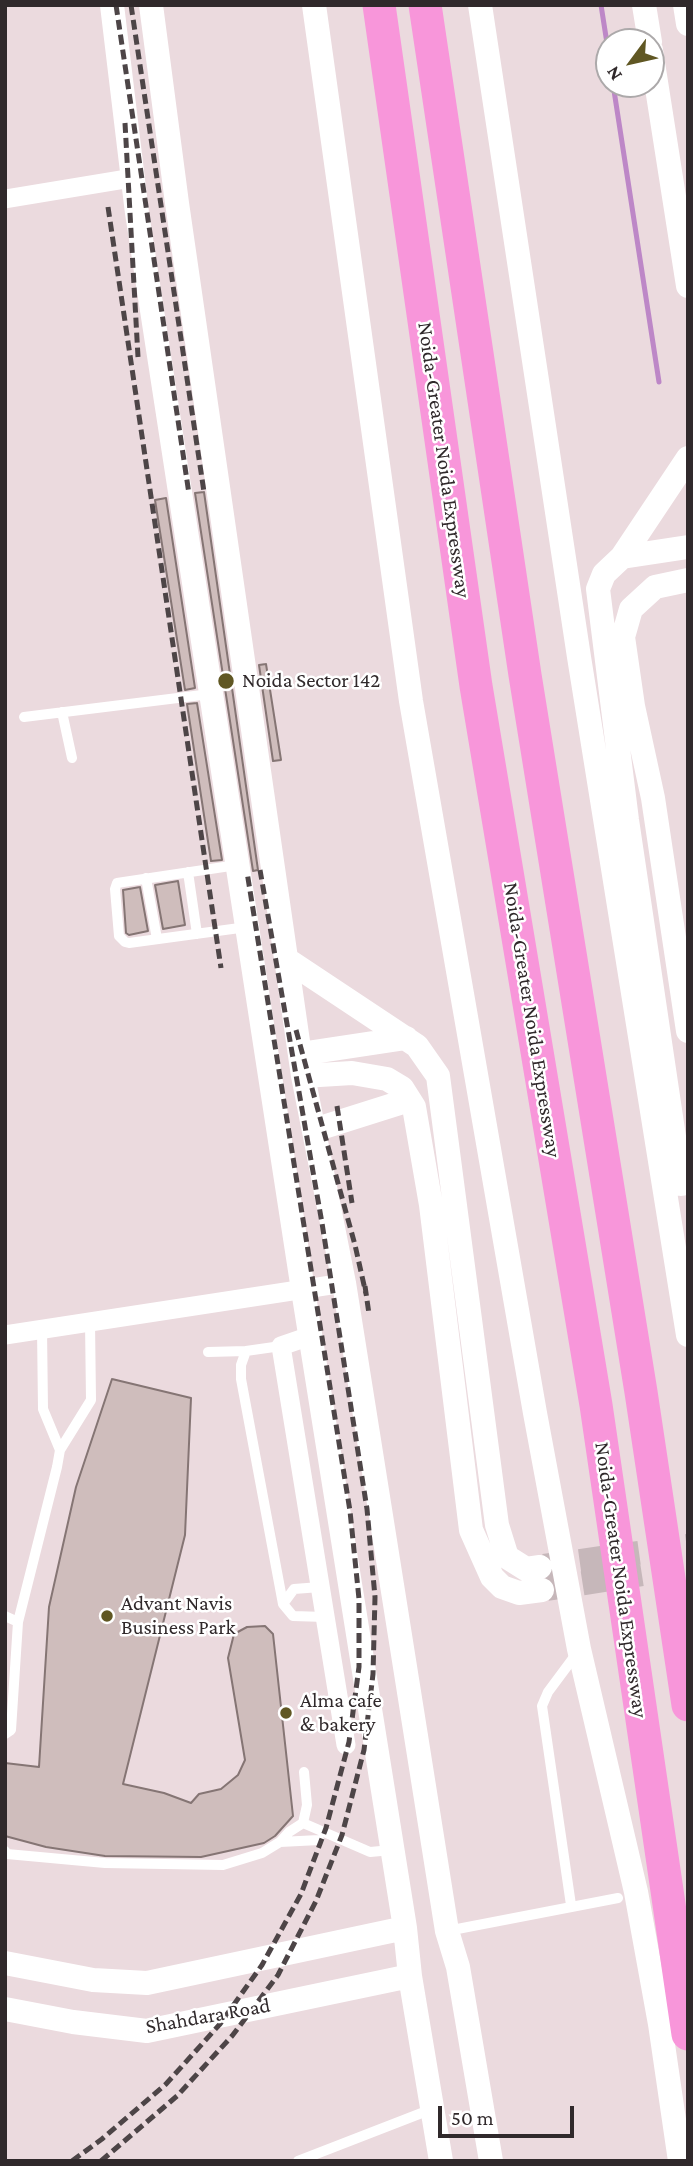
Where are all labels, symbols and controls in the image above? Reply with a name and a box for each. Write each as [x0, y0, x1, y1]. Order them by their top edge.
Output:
north arrow [595, 28, 665, 98]
text: N [601, 62, 626, 85]
street label: Noida-Greater Noida Expressway [412, 320, 476, 600]
place label: Noida Sector 142 [242, 668, 380, 694]
marker: Noida Sector 142 [216, 671, 236, 691]
street label: Noida-Greater Noida Expressway [498, 881, 566, 1159]
street label: Noida-Greater Noida Expressway [589, 1440, 653, 1720]
place label: Advant Navis Business Park [121, 1591, 236, 1641]
marker: Advant Navis Business Park [99, 1608, 115, 1624]
place label: Alma cafe & bakery [300, 1688, 382, 1738]
marker: Alma cafe & bakery [278, 1705, 294, 1721]
street label: Shahdara Road [144, 1993, 272, 2039]
scale bar [441, 2092, 578, 2136]
text: 50 m [451, 2106, 494, 2130]

